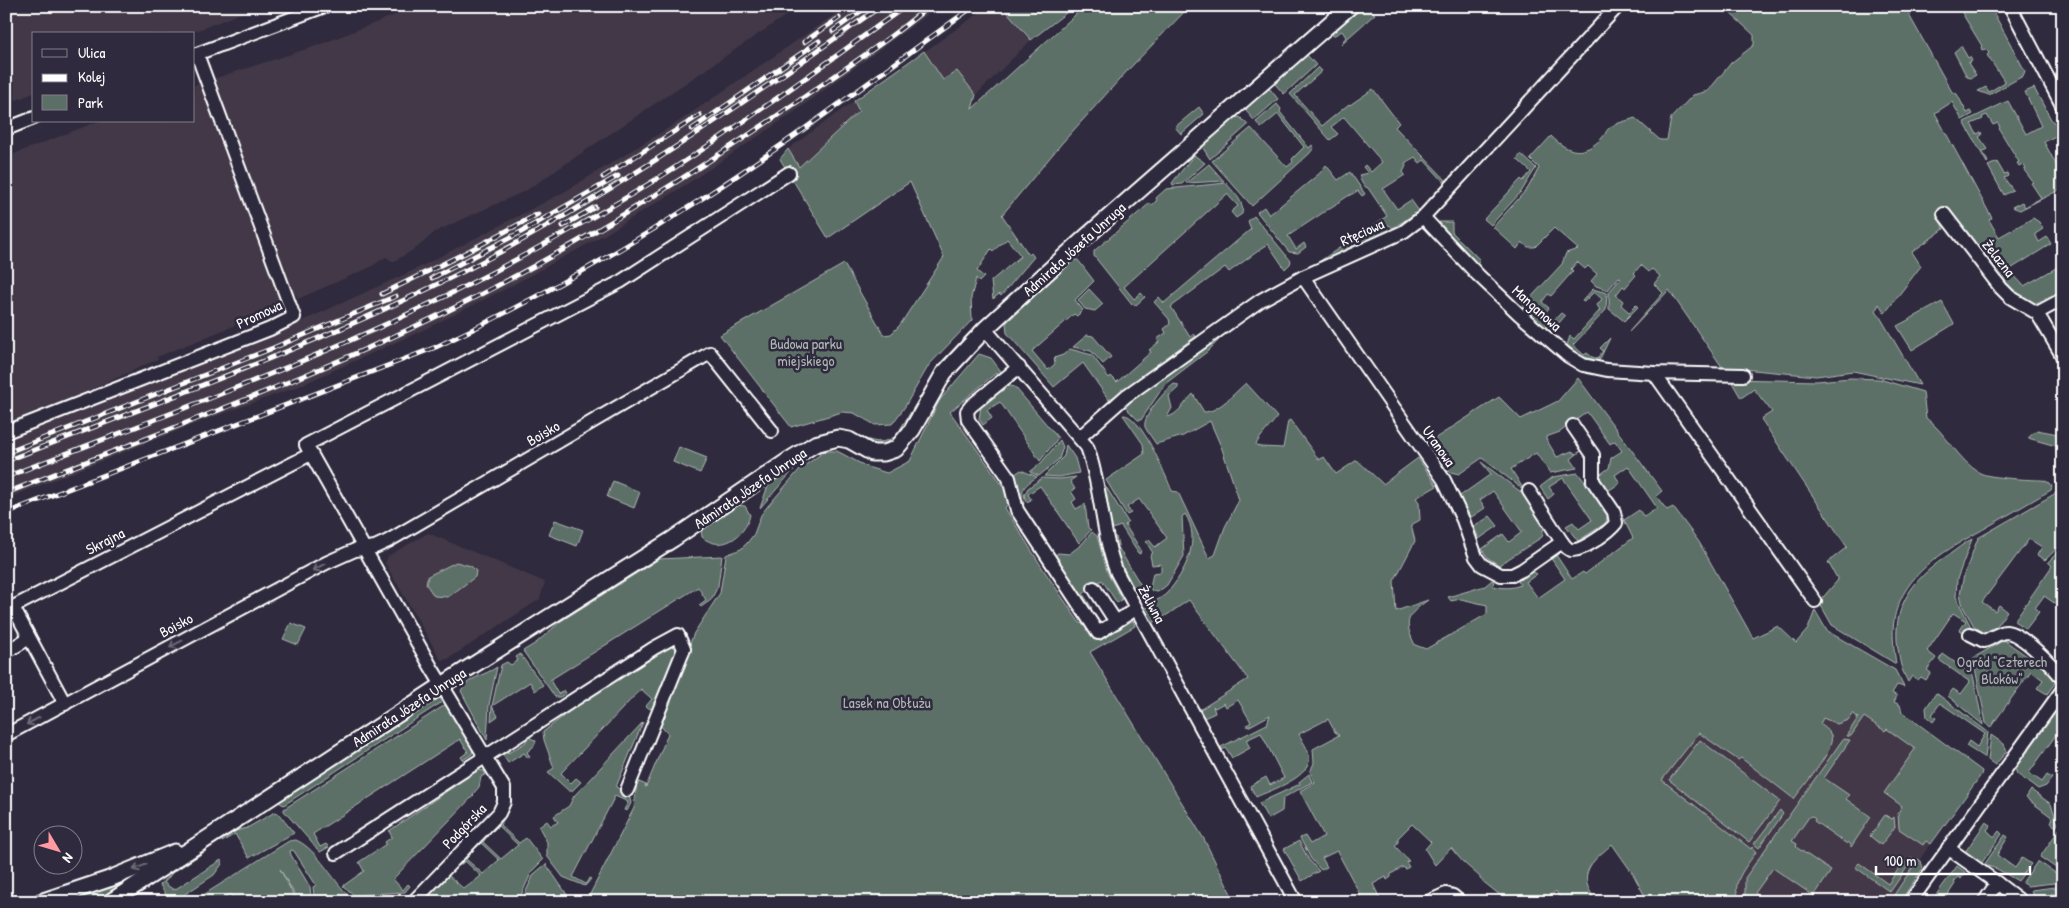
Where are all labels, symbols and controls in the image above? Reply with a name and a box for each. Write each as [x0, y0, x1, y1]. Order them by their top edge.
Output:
legend [32, 32, 195, 122]
text: Ulica [78, 42, 105, 63]
text: Kolej [78, 66, 105, 87]
text: Park [78, 92, 103, 113]
street label: Admirała Józefa Unruga [1018, 197, 1130, 301]
street label: Rtęciowa [1337, 213, 1387, 251]
street label: Żelazna [1978, 235, 2020, 281]
street label: Manganowa [1508, 280, 1566, 336]
street label: Promowa [233, 294, 285, 334]
park label: Budowa parku miejskiego [770, 333, 842, 371]
street label: Boisko [523, 415, 563, 451]
street label: Uranowa [1417, 421, 1461, 471]
street label: Admirała Józefa Unruga [690, 442, 810, 533]
street label: Skrajna [82, 522, 128, 560]
one-way arrow [312, 562, 327, 572]
street label: Żeliwna [1133, 581, 1171, 627]
street label: Boisko [156, 607, 196, 643]
one-way arrow [169, 639, 184, 649]
park label: Ogród "Czterech Bloków" [1957, 651, 2047, 689]
street label: Admirała Józefa Unruga [348, 662, 470, 752]
park label: Lasek na Obłużu [843, 692, 931, 713]
one-way arrow [26, 717, 41, 726]
street label: Podgórska [437, 799, 491, 853]
north arrow [32, 826, 82, 876]
scale bar [1876, 843, 2030, 875]
text: N [59, 850, 78, 868]
text: 100 m [1884, 850, 1917, 871]
one-way arrow [133, 862, 148, 872]

